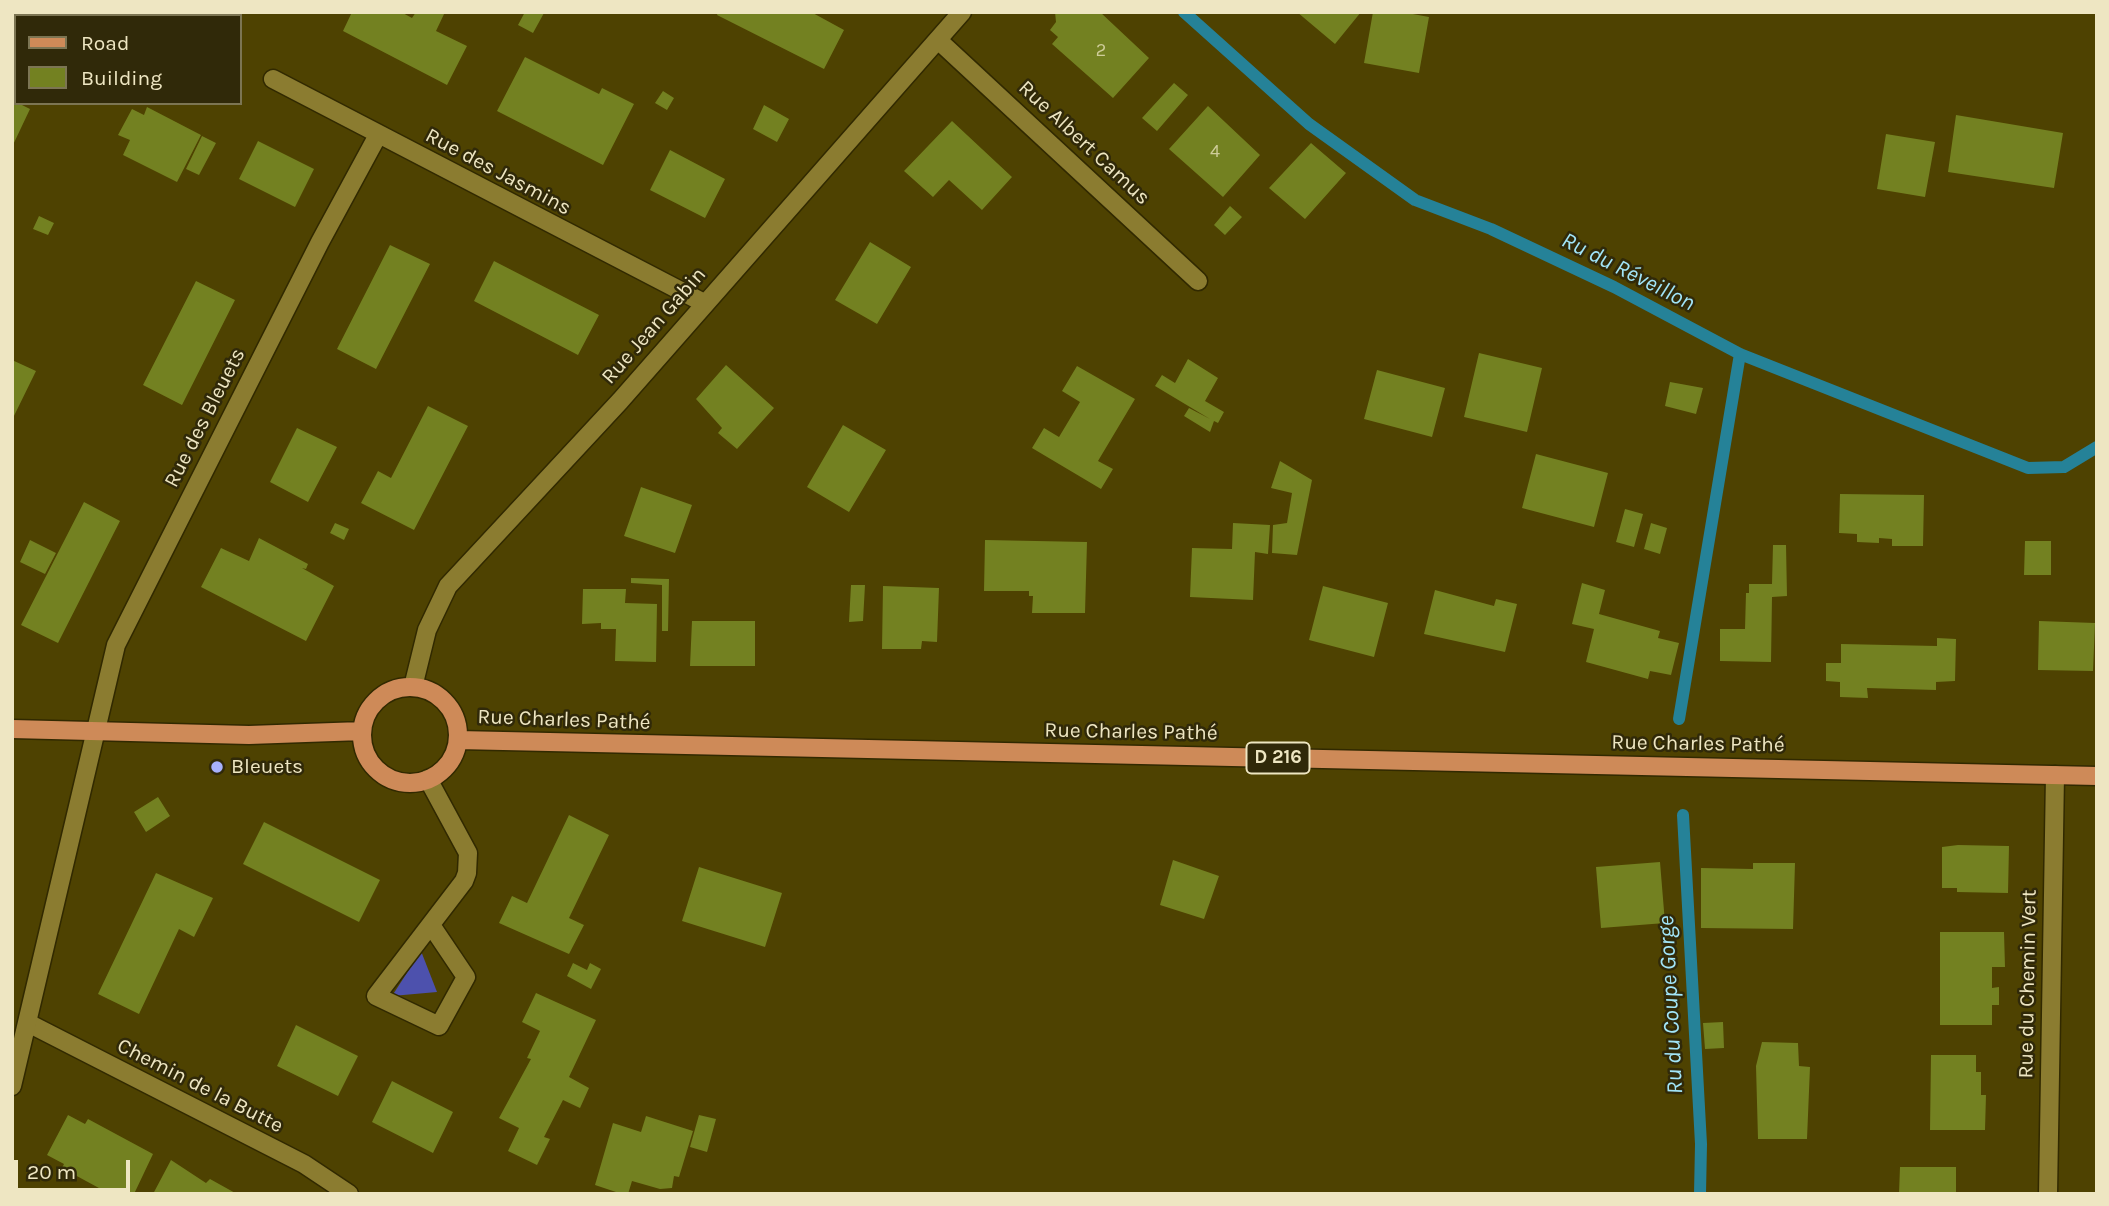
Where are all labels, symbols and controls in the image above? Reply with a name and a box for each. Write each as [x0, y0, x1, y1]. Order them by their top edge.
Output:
legend [14, 14, 242, 105]
text: Road [81, 31, 129, 55]
house number: 2 [1096, 40, 1106, 62]
text: Building [81, 66, 162, 90]
street label: Rue Albert Camus [1013, 76, 1155, 210]
street label: Rue des Jasmins [421, 123, 575, 221]
house number: 4 [1210, 141, 1220, 163]
water label: Ru du Réveillon [1557, 227, 1699, 317]
street label: Rue Jean Gabin [597, 263, 711, 389]
street label: Rue des Bleuets [159, 344, 251, 492]
street label: Rue Charles Pathé [477, 704, 651, 736]
street label: Rue Charles Pathé [1044, 718, 1218, 746]
street label: Rue Charles Pathé [1611, 730, 1785, 758]
road number: D 216 [1246, 743, 1310, 774]
place label: Bleuets [231, 754, 303, 780]
marker: Bleuets [209, 759, 225, 775]
street label: Rue du Chemin Vert [2014, 889, 2042, 1079]
water label: Ru du Coupe Gorge [1653, 915, 1689, 1095]
street label: Chemin de la Butte [113, 1033, 287, 1139]
scale bar [18, 1146, 133, 1190]
text: 20 m [27, 1160, 76, 1184]

